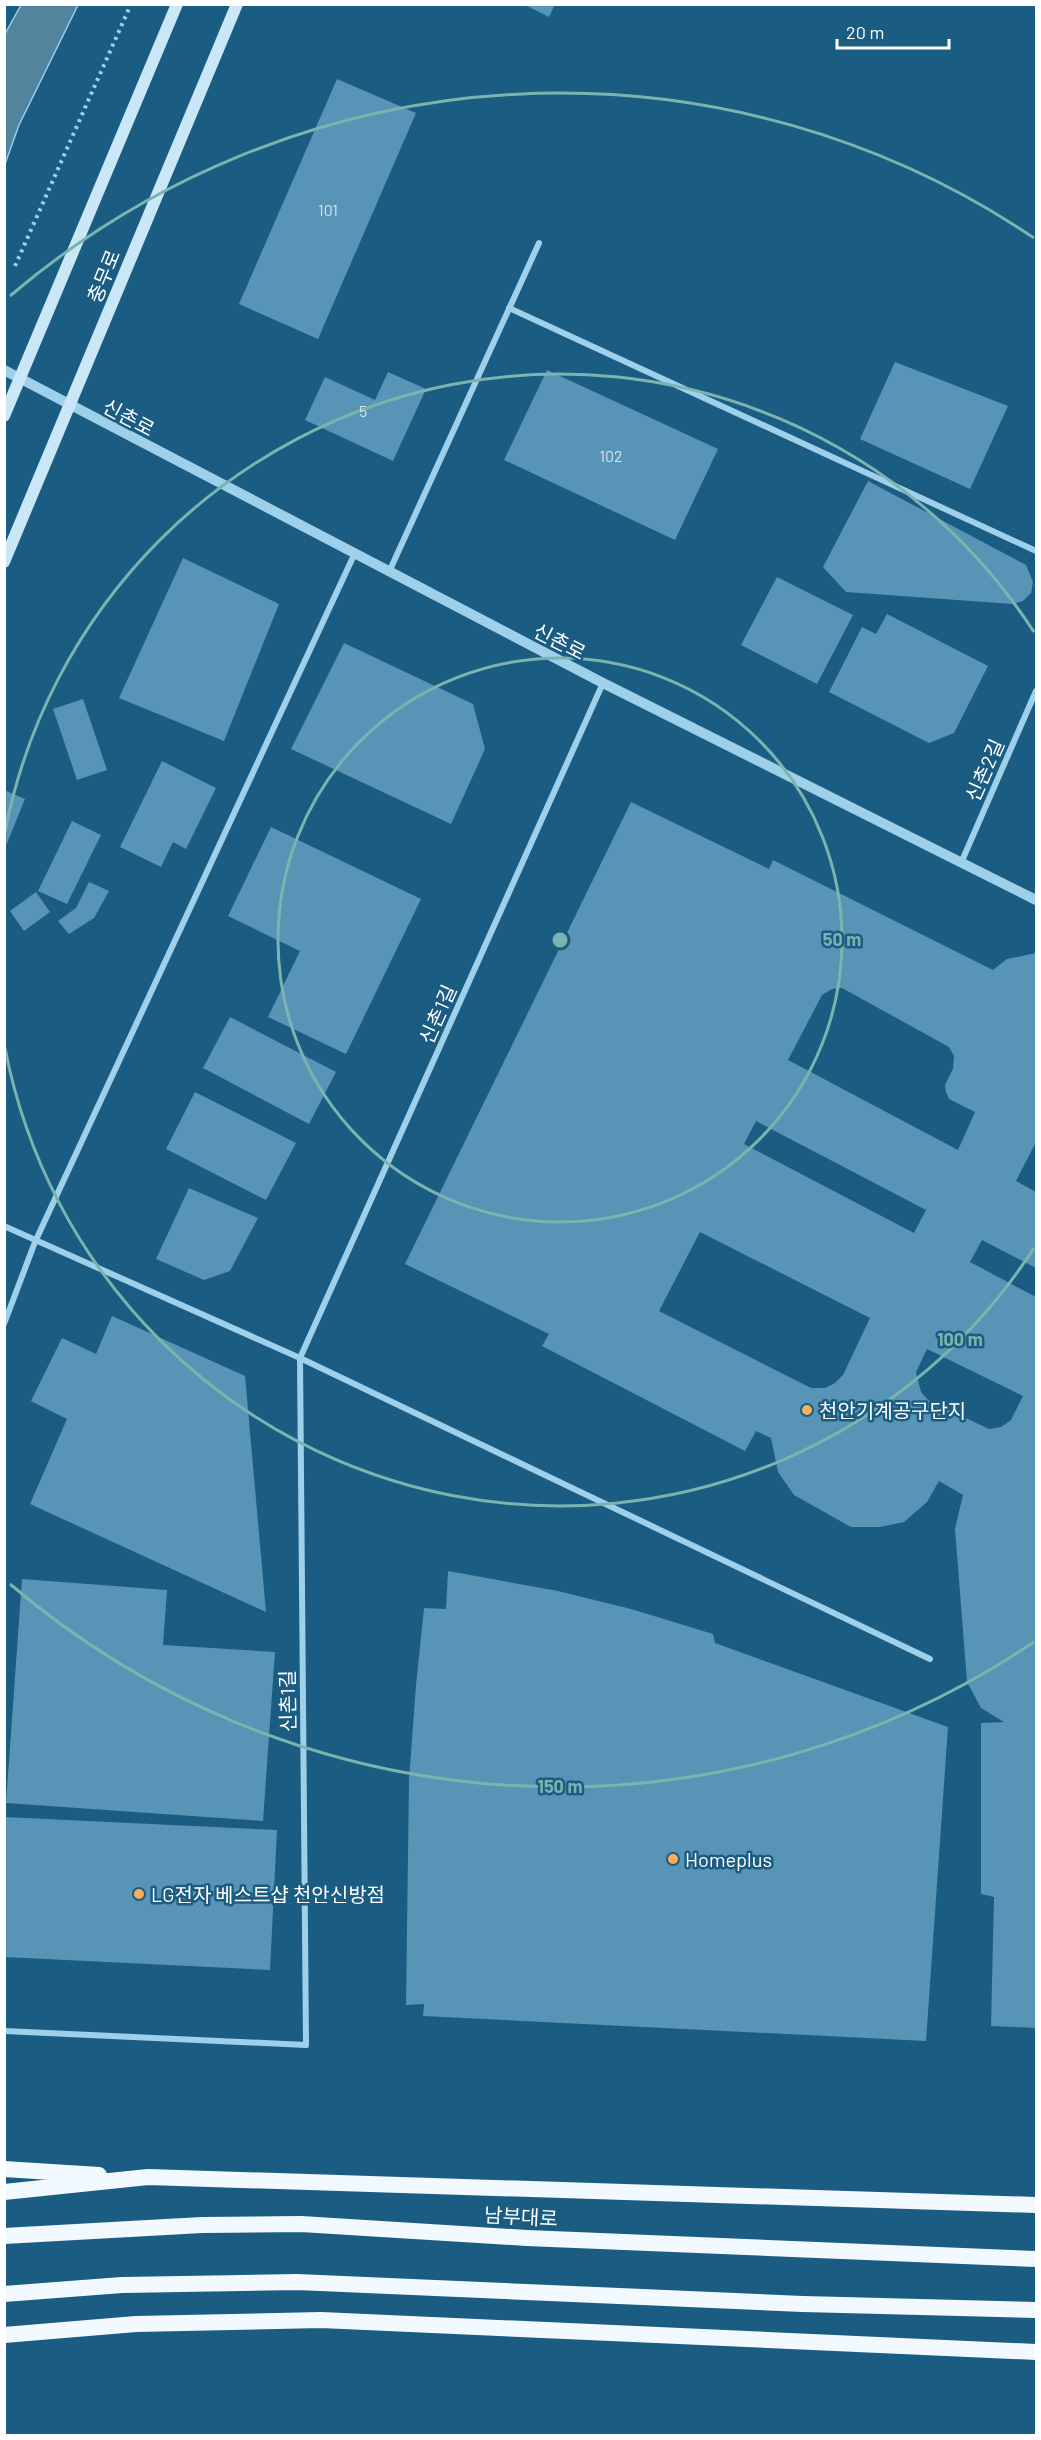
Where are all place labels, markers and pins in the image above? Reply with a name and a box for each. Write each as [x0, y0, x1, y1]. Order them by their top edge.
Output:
centre of rings [550, 930, 570, 950]
place label: 천안기계공구단지 [819, 1398, 966, 1422]
marker: 천안기계공구단지 [800, 1403, 814, 1417]
place label: Homeplus [685, 1847, 772, 1871]
marker: Homeplus [666, 1852, 680, 1866]
place label: LG전자 베스트샵 천안신방점 [151, 1882, 385, 1906]
marker: LG전자 베스트샵 천안신방점 [132, 1887, 146, 1901]

